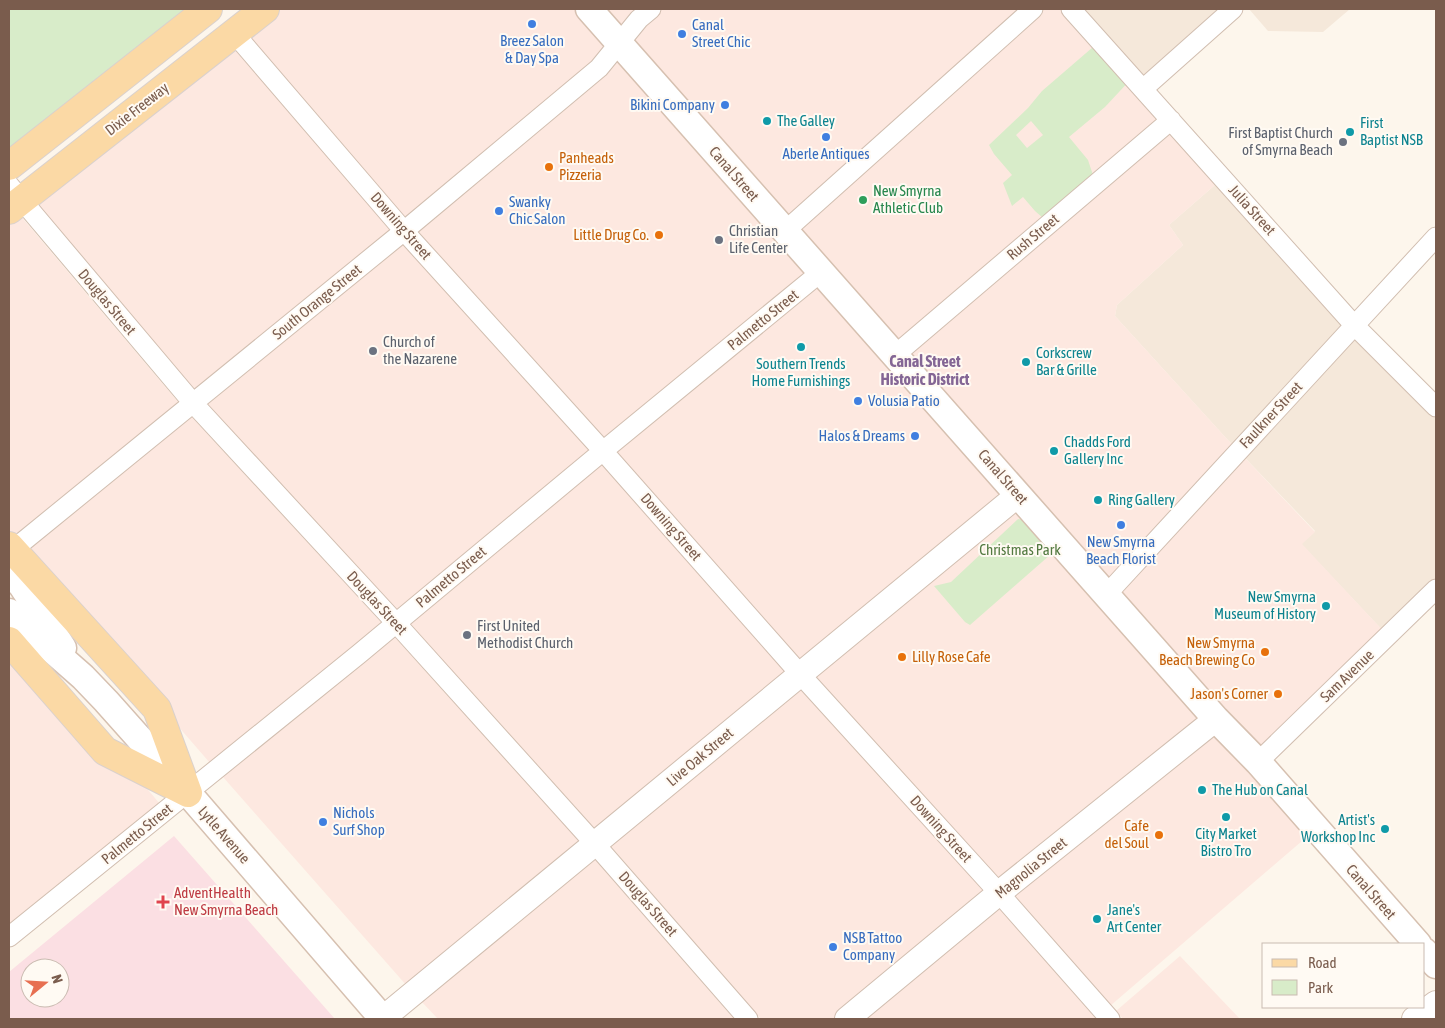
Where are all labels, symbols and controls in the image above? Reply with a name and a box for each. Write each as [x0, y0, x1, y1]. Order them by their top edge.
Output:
place label: Canal Street Chic [692, 16, 750, 50]
marker: Breez Salon & Day Spa [526, 18, 538, 30]
marker: Canal Street Chic [676, 28, 688, 40]
place label: Breez Salon & Day Spa [500, 32, 564, 66]
street label: Dixie Freeway [102, 79, 172, 139]
place label: Bikini Company [630, 96, 715, 113]
marker: Bikini Company [719, 99, 731, 111]
place label: The Galley [777, 112, 835, 129]
place label: First Baptist NSB [1360, 114, 1423, 148]
marker: The Galley [761, 115, 773, 127]
place label: First Baptist Church of Smyrna Beach [1228, 124, 1333, 158]
marker: First Baptist NSB [1344, 126, 1356, 138]
marker: Aberle Antiques [820, 131, 832, 143]
marker: First Baptist Church of Smyrna Beach [1337, 136, 1349, 148]
street label: Canal Street [706, 143, 763, 205]
place label: Aberle Antiques [782, 145, 870, 162]
place label: Panheads Pizzeria [559, 149, 614, 183]
marker: Panheads Pizzeria [543, 161, 555, 173]
street label: Julia Street [1226, 181, 1279, 238]
place label: New Smyrna Athletic Club [873, 182, 943, 216]
street label: Downing Street [368, 189, 435, 263]
place label: Swanky Chic Salon [509, 193, 566, 227]
marker: New Smyrna Athletic Club [857, 194, 869, 206]
marker: Swanky Chic Salon [493, 205, 505, 217]
street label: Rush Street [1003, 210, 1062, 263]
place label: Christian Life Center [729, 222, 788, 256]
place label: Little Drug Co. [573, 226, 649, 243]
marker: Little Drug Co. [653, 229, 665, 241]
marker: Christian Life Center [713, 234, 725, 246]
street label: South Orange Street [269, 261, 365, 343]
street label: Douglas Street [75, 265, 140, 338]
street label: Palmetto Street [724, 286, 802, 353]
place label: Church of the Nazarene [383, 333, 457, 367]
marker: Southern Trends Home Furnishings [795, 341, 807, 353]
place label: Corkscrew Bar & Grille [1036, 344, 1097, 378]
marker: Church of the Nazarene [367, 345, 379, 357]
district label: Canal Street Historic District [881, 352, 970, 388]
place label: Southern Trends Home Furnishings [752, 355, 850, 389]
marker: Corkscrew Bar & Grille [1020, 356, 1032, 368]
street label: Faulkner Street [1236, 378, 1306, 451]
place label: Volusia Patio [868, 392, 940, 409]
marker: Volusia Patio [852, 395, 864, 407]
place label: Halos & Dreams [819, 427, 905, 444]
marker: Halos & Dreams [909, 430, 921, 442]
place label: Chadds Ford Gallery Inc [1064, 433, 1131, 467]
marker: Chadds Ford Gallery Inc [1048, 445, 1060, 457]
street label: Canal Street [975, 446, 1032, 508]
street label: Downing Street [638, 490, 705, 564]
place label: Ring Gallery [1108, 491, 1175, 508]
marker: Ring Gallery [1092, 494, 1104, 506]
marker: New Smyrna Beach Florist [1115, 519, 1127, 531]
place label: New Smyrna Beach Florist [1086, 533, 1156, 567]
park label: Christmas Park [979, 541, 1061, 558]
street label: Palmetto Street [412, 542, 489, 611]
street label: Douglas Street [344, 567, 411, 638]
place label: New Smyrna Museum of History [1214, 588, 1316, 622]
marker: New Smyrna Museum of History [1320, 600, 1332, 612]
place label: First United Methodist Church [477, 617, 573, 651]
marker: First United Methodist Church [461, 629, 473, 641]
place label: New Smyrna Beach Brewing Co [1159, 634, 1255, 668]
marker: New Smyrna Beach Brewing Co [1259, 646, 1271, 658]
street label: Sam Avenue [1316, 646, 1377, 705]
place label: Lilly Rose Cafe [912, 648, 991, 665]
marker: Lilly Rose Cafe [896, 651, 908, 663]
place label: Jason's Corner [1190, 685, 1269, 702]
marker: Jason's Corner [1272, 688, 1284, 700]
street label: Live Oak Street [663, 724, 736, 789]
place label: The Hub on Canal [1212, 781, 1308, 798]
marker: The Hub on Canal [1196, 784, 1208, 796]
street label: Downing Street [907, 792, 976, 865]
street label: Palmetto Street [98, 800, 176, 867]
street label: Lytle Avenue [195, 803, 254, 867]
place label: Nichols Surf Shop [333, 804, 385, 838]
marker: City Market Bistro Tro [1220, 811, 1232, 823]
place label: Artist's Workshop Inc [1301, 811, 1375, 845]
marker: Nichols Surf Shop [317, 816, 329, 828]
place label: Cafe del Soul [1104, 817, 1149, 851]
marker: Artist's Workshop Inc [1379, 823, 1391, 835]
place label: City Market Bistro Tro [1195, 825, 1257, 859]
marker: Cafe del Soul [1153, 829, 1165, 841]
street label: Magnolia Street [991, 834, 1070, 902]
street label: Canal Street [1343, 861, 1400, 923]
street label: Douglas Street [616, 868, 681, 940]
place label: AdventHealth New Smyrna Beach [174, 884, 278, 918]
marker: AdventHealth New Smyrna Beach [156, 895, 170, 909]
place label: Jane's Art Center [1107, 901, 1162, 935]
marker: Jane's Art Center [1091, 913, 1103, 925]
place label: NSB Tattoo Company [843, 929, 902, 963]
marker: NSB Tattoo Company [827, 941, 839, 953]
legend [1262, 943, 1425, 1008]
text: Road [1308, 954, 1337, 971]
north arrow [20, 958, 70, 1008]
text: N [48, 973, 66, 985]
text: Park [1308, 979, 1333, 996]

